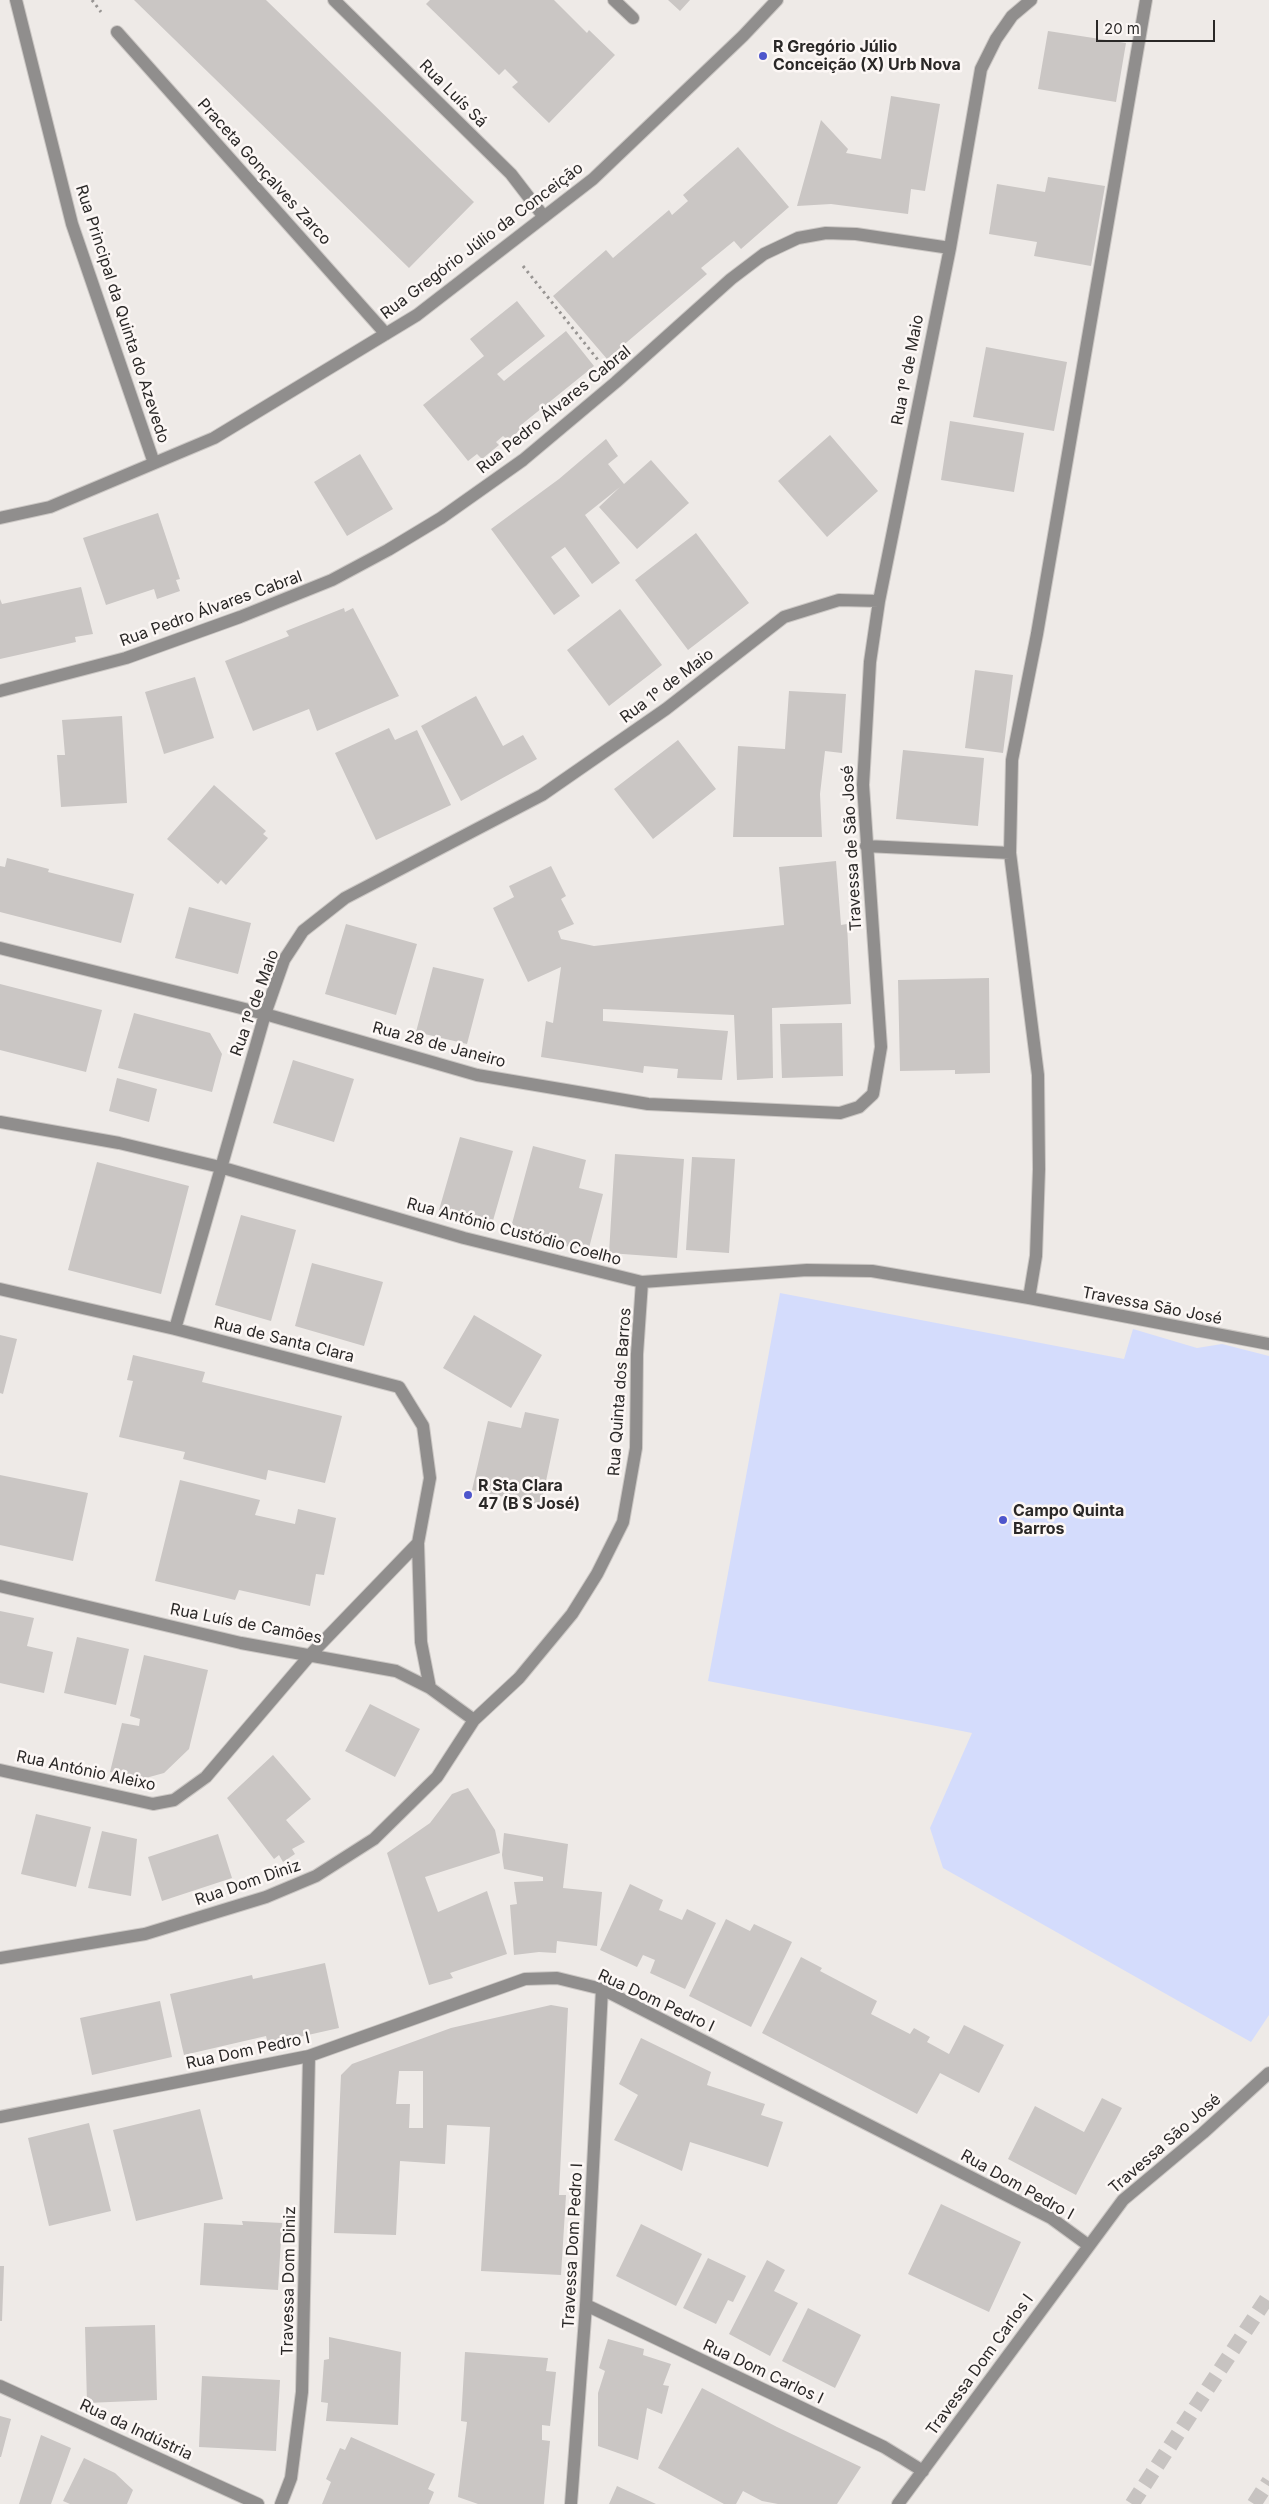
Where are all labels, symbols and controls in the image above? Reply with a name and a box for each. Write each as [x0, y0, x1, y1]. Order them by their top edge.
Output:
scale bar [1099, 10, 1218, 42]
text: 20 m [1104, 19, 1140, 38]
place label: R Gregório Júlio Conceição (X) Urb Nova [773, 37, 961, 75]
marker: R Gregório Júlio Conceição (X) Urb Nova [757, 50, 769, 62]
street label: Rua Luís Sá [415, 56, 491, 132]
street label: Praceta Gonçalves Zarco [193, 95, 335, 249]
street label: Rua Gregório Júlio da Conceição [377, 159, 587, 323]
street label: Rua Principal da Quinta do Azevedo [71, 182, 173, 446]
street label: Rua 1º de Maio [888, 313, 928, 427]
street label: Rua Pedro Álvares Cabral [473, 342, 635, 478]
street label: Rua Pedro Álvares Cabral [117, 567, 305, 651]
street label: Rua 1º de Maio [617, 645, 717, 727]
street label: Travessa de São José [838, 765, 866, 931]
street label: Rua 1º de Maio [227, 947, 283, 1059]
street label: Rua 28 de Janeiro [370, 1018, 508, 1072]
street label: Rua António Custódio Coelho [405, 1194, 623, 1270]
street label: Travessa São José [1080, 1283, 1224, 1329]
street label: Rua Quinta dos Barros [605, 1307, 635, 1477]
street label: Rua de Santa Clara [212, 1313, 356, 1367]
place label: R Sta Clara 47 (B S José) [478, 1476, 580, 1514]
marker: R Sta Clara 47 (B S José) [462, 1489, 474, 1501]
place label: Campo Quinta Barros [1013, 1501, 1124, 1539]
marker: Campo Quinta Barros [997, 1514, 1009, 1526]
street label: Rua Luís de Camões [168, 1600, 324, 1648]
street label: Rua António Aleixo [15, 1747, 157, 1795]
street label: Rua Dom Diniz [193, 1856, 303, 1910]
street label: Rua Dom Pedro I [595, 1966, 717, 2036]
street label: Rua Dom Pedro I [184, 2028, 312, 2074]
street label: Travessa São José [1105, 2090, 1225, 2198]
street label: Rua Dom Pedro I [957, 2146, 1077, 2224]
street label: Travessa Dom Pedro I [559, 2163, 587, 2329]
street label: Travessa Dom Diniz [278, 2206, 300, 2356]
street label: Travessa Dom Carlos I [922, 2291, 1038, 2439]
street label: Rua Dom Carlos I [700, 2336, 826, 2408]
street label: Rua da Indústria [77, 2395, 195, 2465]

